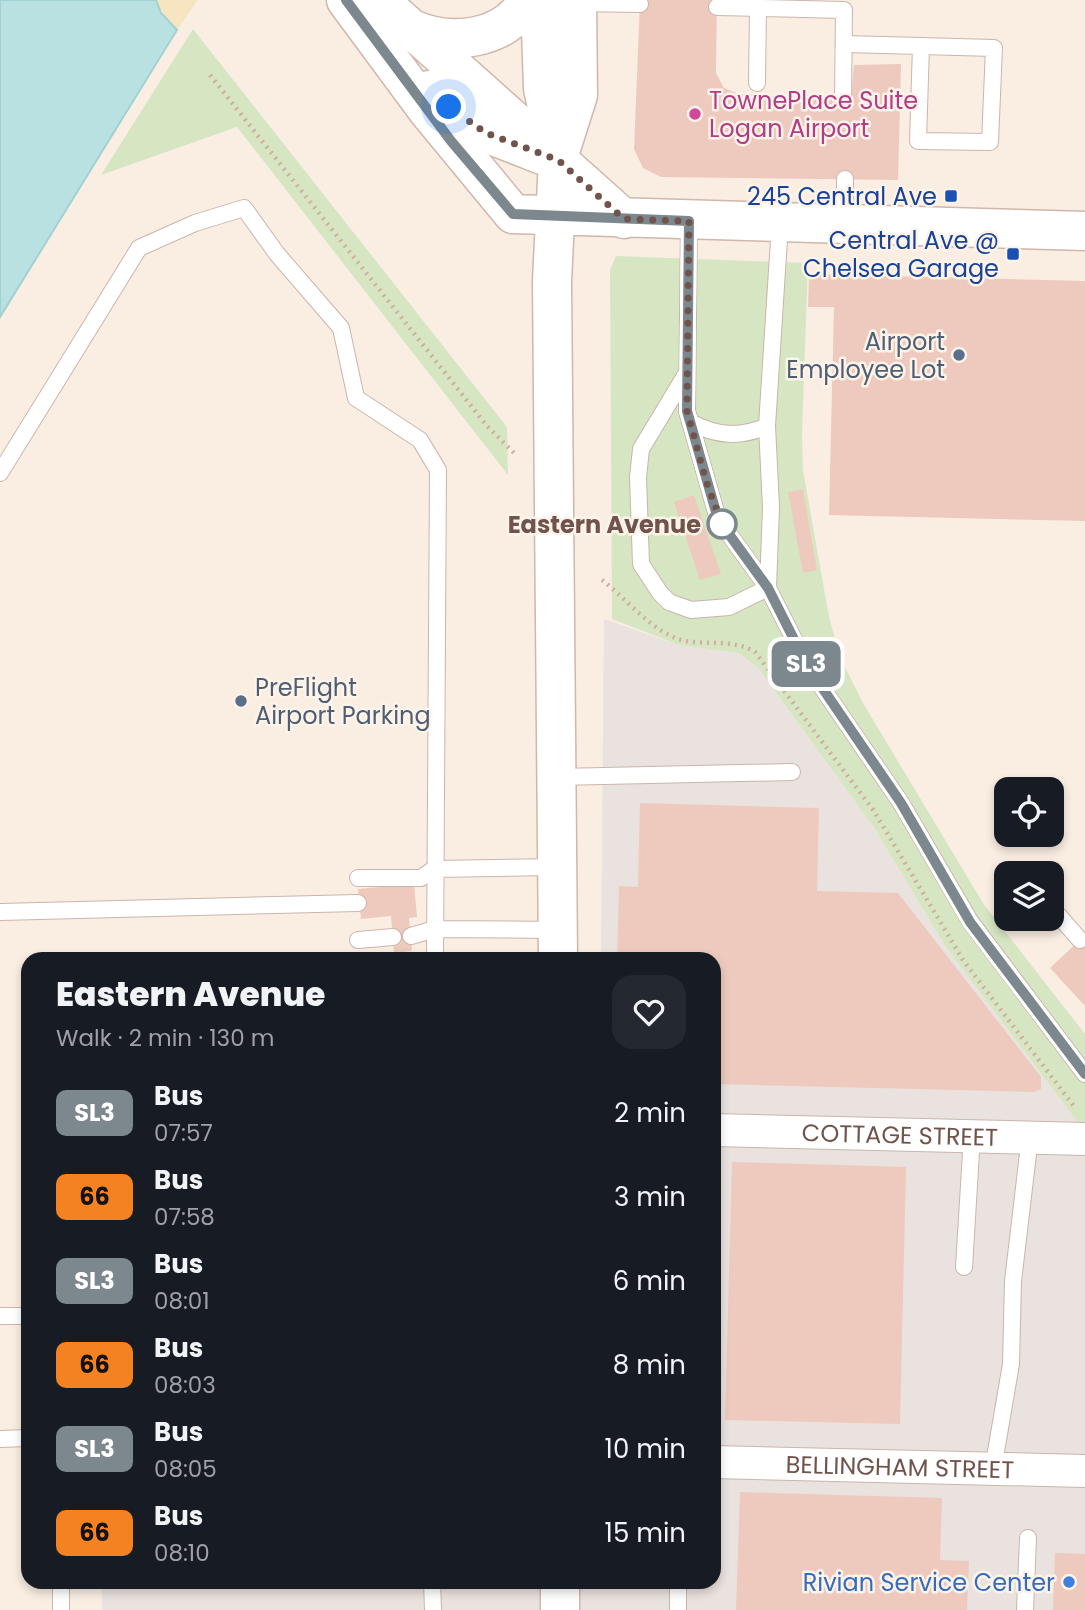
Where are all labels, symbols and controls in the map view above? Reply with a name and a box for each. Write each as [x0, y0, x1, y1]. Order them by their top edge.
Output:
place label: TownePlace Suite Logan Airport [709, 84, 918, 145]
your location [431, 89, 466, 124]
marker: TownePlace Suite Logan Airport [687, 106, 703, 122]
place label: 245 Central Ave [747, 180, 937, 213]
marker: 245 Central Ave [943, 188, 959, 204]
place label: Central Ave @ Chelsea Garage [803, 224, 999, 285]
marker: Central Ave @ Chelsea Garage [1005, 246, 1021, 262]
place label: Airport Employee Lot [786, 325, 945, 386]
marker: Airport Employee Lot [951, 347, 967, 363]
place label: Eastern Avenue [508, 508, 701, 541]
marker: Eastern Avenue [707, 509, 737, 539]
line badge: SL3 [766, 641, 846, 687]
text: SL3 [786, 647, 826, 680]
place label: PreFlight Airport Parking [255, 671, 431, 732]
marker: PreFlight Airport Parking [233, 693, 249, 709]
map controls [994, 777, 1064, 931]
button: locate [994, 777, 1064, 847]
button: layers [994, 861, 1064, 931]
text: Eastern Avenue [56, 971, 325, 1018]
button: heart [612, 975, 686, 1049]
text: Walk · 2 min · 130 m [56, 1022, 274, 1054]
text: Bus [154, 1078, 203, 1114]
text: 2 min [614, 1095, 686, 1131]
text: SL3 [74, 1096, 115, 1129]
street label: COTTAGE STREET [801, 1116, 998, 1153]
text: 07:57 [154, 1117, 213, 1149]
text: Bus [154, 1162, 203, 1198]
text: 3 min [614, 1179, 686, 1215]
text: 66 [79, 1180, 110, 1213]
text: 07:58 [154, 1201, 215, 1233]
text: Bus [154, 1246, 203, 1282]
text: 6 min [613, 1263, 686, 1299]
text: SL3 [74, 1264, 115, 1297]
text: 08:01 [154, 1285, 210, 1317]
text: Bus [154, 1330, 203, 1366]
text: 8 min [613, 1347, 686, 1383]
text: 66 [79, 1348, 110, 1381]
text: 08:03 [154, 1369, 216, 1401]
text: Bus [154, 1414, 203, 1450]
text: 10 min [605, 1431, 686, 1467]
text: SL3 [74, 1432, 115, 1465]
street label: BELLINGHAM STREET [785, 1447, 1015, 1486]
text: 08:05 [154, 1453, 217, 1485]
text: Bus [154, 1498, 203, 1534]
text: 15 min [605, 1515, 686, 1551]
text: 66 [79, 1516, 110, 1549]
text: 08:10 [154, 1537, 210, 1569]
place label: Rivian Service Center [803, 1566, 1055, 1599]
marker: Rivian Service Center [1061, 1574, 1077, 1590]

